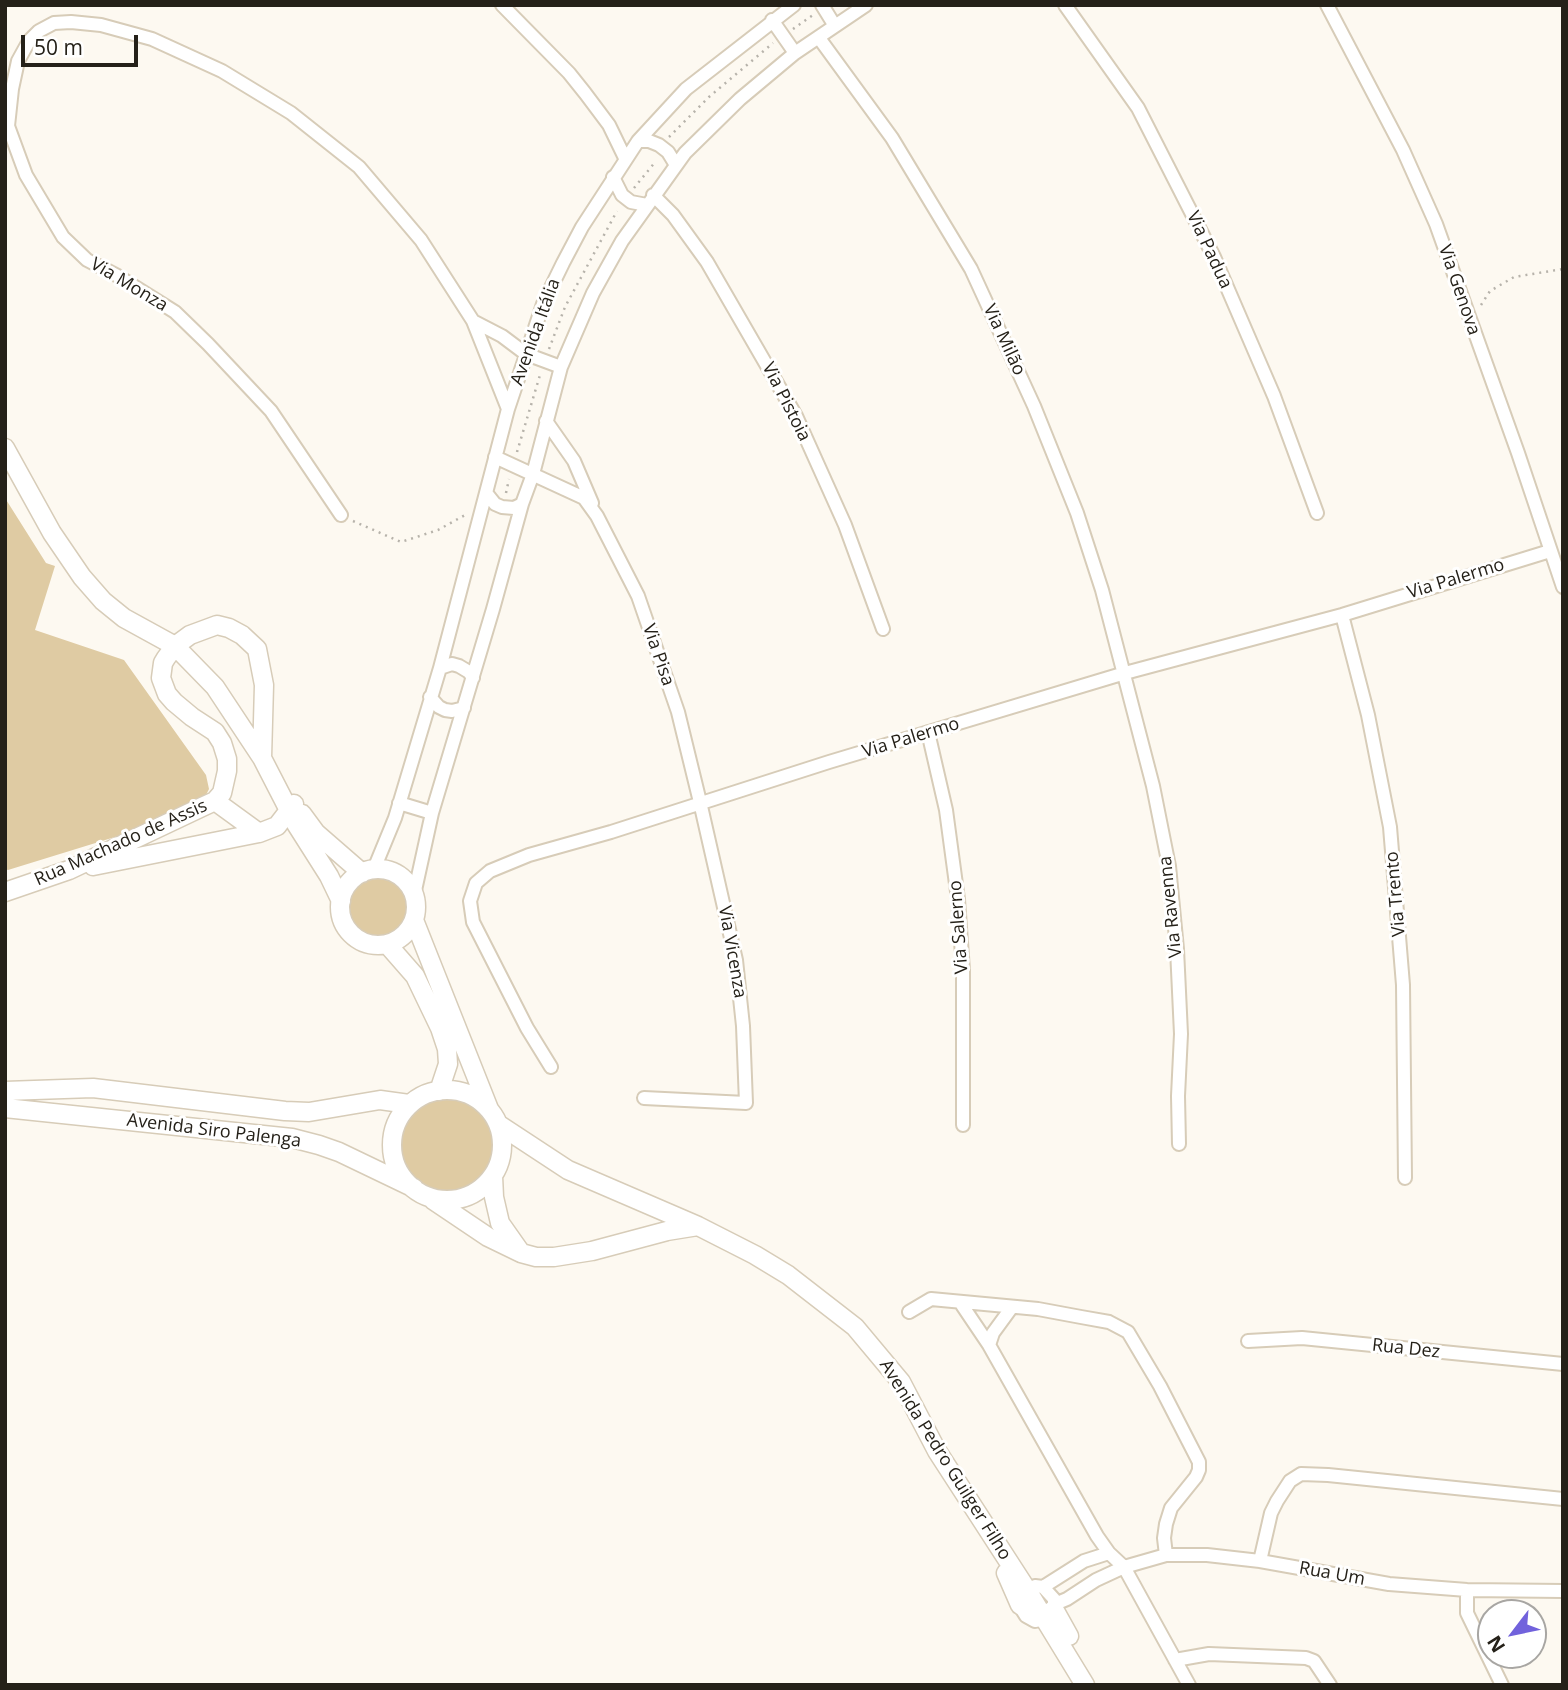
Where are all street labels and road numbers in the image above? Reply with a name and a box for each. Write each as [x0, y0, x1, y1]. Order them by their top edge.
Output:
street label: Via Padua [1182, 208, 1236, 292]
street label: Via Genova [1433, 242, 1485, 338]
street label: Via Monza [86, 253, 172, 317]
street label: Avenida Itália [507, 276, 565, 388]
street label: Via Milão [978, 301, 1030, 379]
street label: Via Pistoia [757, 359, 815, 445]
street label: Via Palermo [1405, 554, 1507, 604]
street label: Via Pisa [637, 621, 679, 689]
street label: Via Palermo [860, 713, 962, 763]
street label: Rua Machado de Assis [31, 795, 211, 891]
street label: Via Trento [1382, 850, 1410, 938]
street label: Via Ravenna [1155, 855, 1187, 959]
street label: Via Salerno [945, 880, 973, 974]
street label: Via Vicenza [713, 904, 751, 1000]
street label: Avenida Siro Palenga [126, 1110, 302, 1152]
street label: Rua Dez [1371, 1335, 1441, 1363]
street label: Avenida Pedro Guilger Filho [874, 1356, 1016, 1564]
street label: Rua Um [1297, 1558, 1367, 1590]

